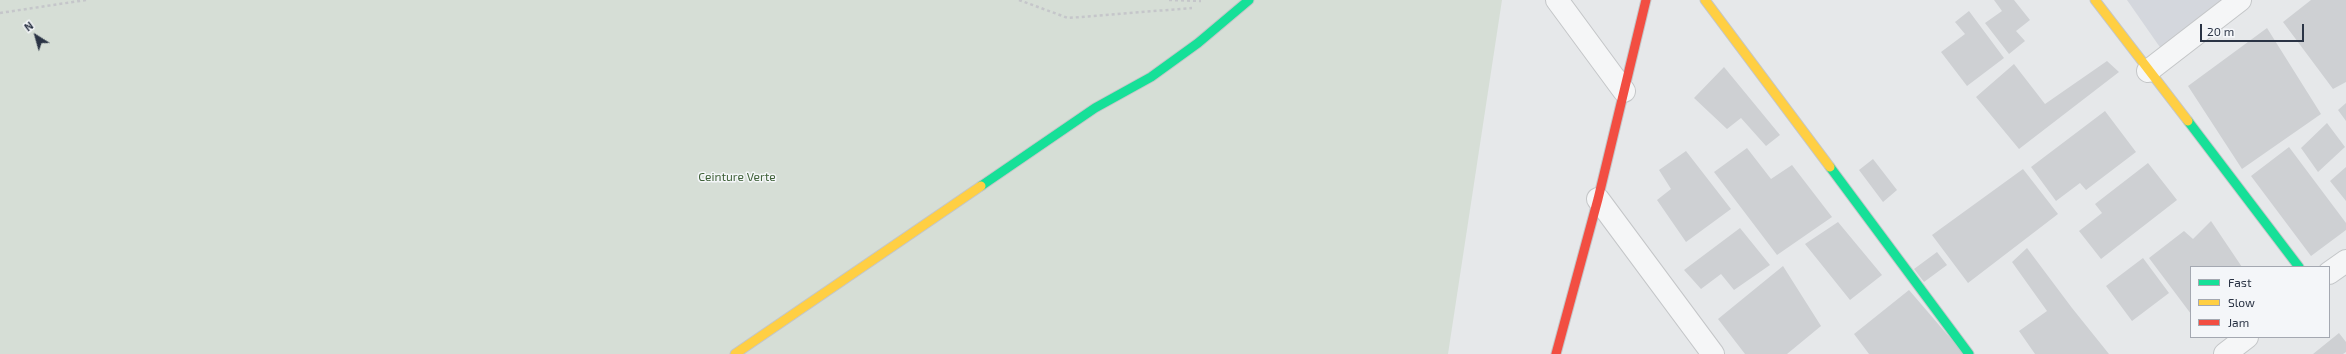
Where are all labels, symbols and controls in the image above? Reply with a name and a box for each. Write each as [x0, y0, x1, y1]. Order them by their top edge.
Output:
north arrow [16, 16, 56, 56]
scale bar [2202, 16, 2306, 42]
text: N [21, 18, 36, 34]
text: 20 m [2207, 24, 2234, 38]
park label: Ceinture Verte [698, 170, 776, 184]
legend [2190, 266, 2330, 338]
text: Fast [2228, 275, 2251, 289]
text: Slow [2228, 295, 2255, 309]
text: Jam [2228, 315, 2249, 329]

